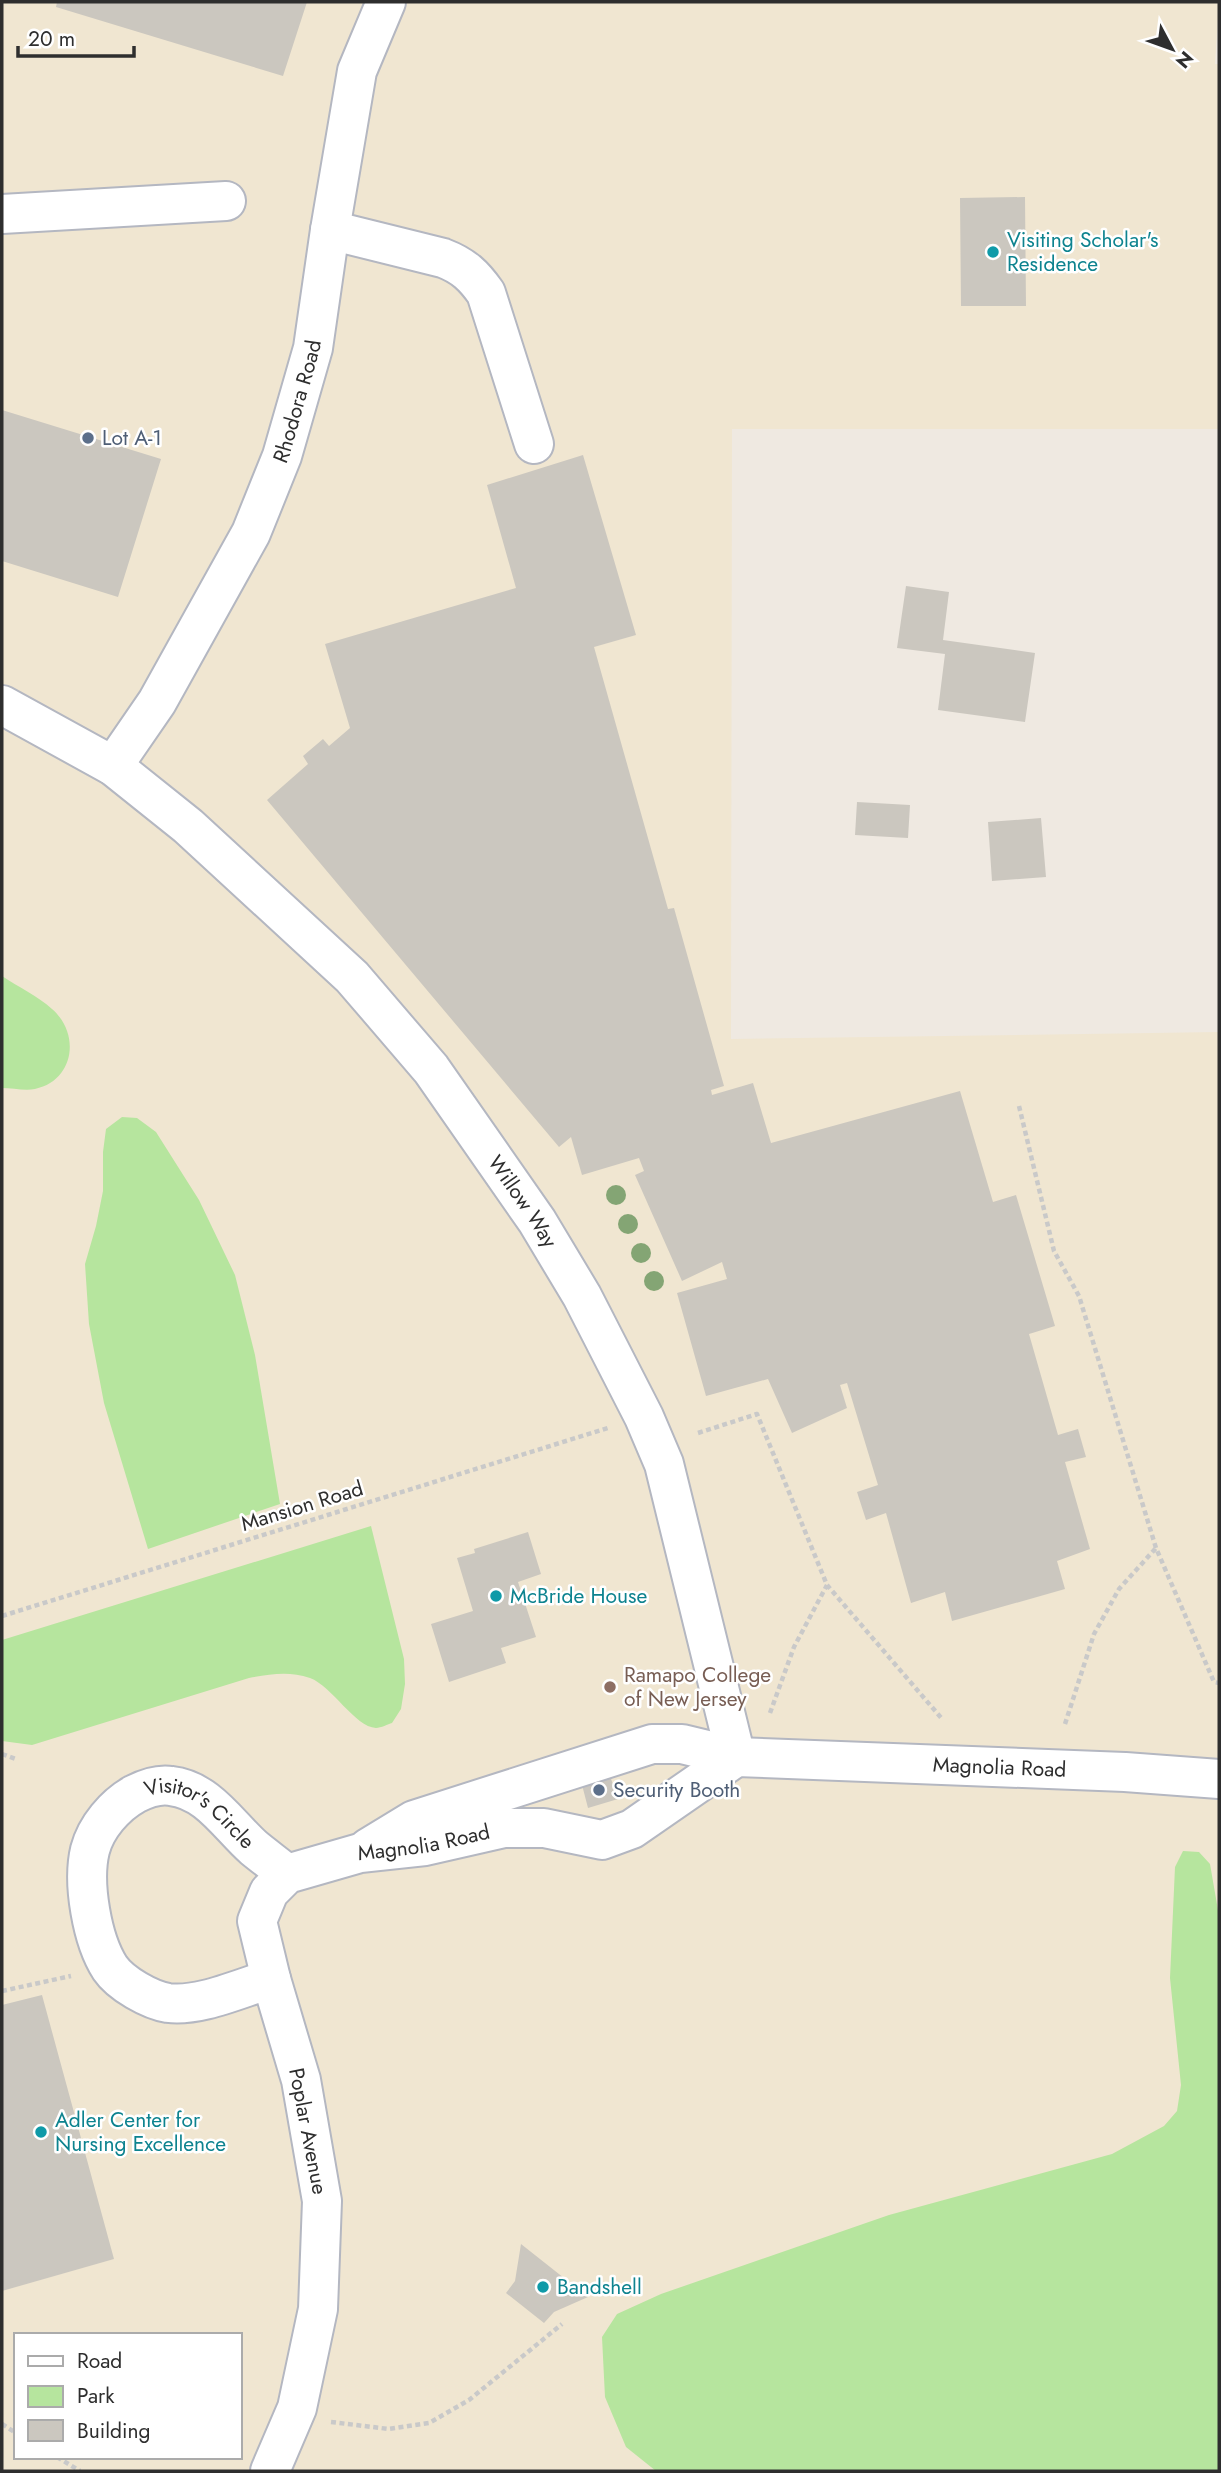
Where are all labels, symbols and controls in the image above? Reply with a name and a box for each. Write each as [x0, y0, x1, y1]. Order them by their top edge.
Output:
scale bar [18, 14, 133, 58]
north arrow [1137, 14, 1207, 84]
text: 20 m [28, 24, 75, 54]
text: N [1169, 45, 1200, 74]
place label: Visiting Scholar's Residence [1007, 225, 1159, 279]
marker: Visiting Scholar's Residence [985, 244, 1001, 260]
street label: Rhodora Road [266, 338, 329, 468]
place label: Lot A-1 [102, 423, 162, 453]
marker: Lot A-1 [80, 430, 96, 446]
street label: Willow Way [481, 1149, 565, 1254]
street label: Mansion Road [237, 1473, 367, 1539]
place label: McBride House [510, 1581, 647, 1611]
marker: McBride House [488, 1588, 504, 1604]
place label: Ramapo College of New Jersey [624, 1660, 771, 1714]
marker: Ramapo College of New Jersey [602, 1679, 618, 1695]
street label: Magnolia Road [932, 1750, 1067, 1785]
street label: Visitor's Circle [141, 1770, 261, 1856]
place label: Security Booth [613, 1775, 740, 1805]
marker: Security Booth [591, 1782, 607, 1798]
street label: Magnolia Road [356, 1817, 493, 1868]
street label: Poplar Avenue [281, 2065, 335, 2197]
place label: Adler Center for Nursing Excellence [55, 2105, 226, 2159]
marker: Adler Center for Nursing Excellence [33, 2124, 49, 2140]
place label: Bandshell [557, 2272, 642, 2302]
marker: Bandshell [535, 2279, 551, 2295]
legend [14, 2333, 242, 2459]
text: Road [77, 2346, 122, 2376]
text: Park [77, 2381, 115, 2411]
text: Building [77, 2416, 150, 2446]

